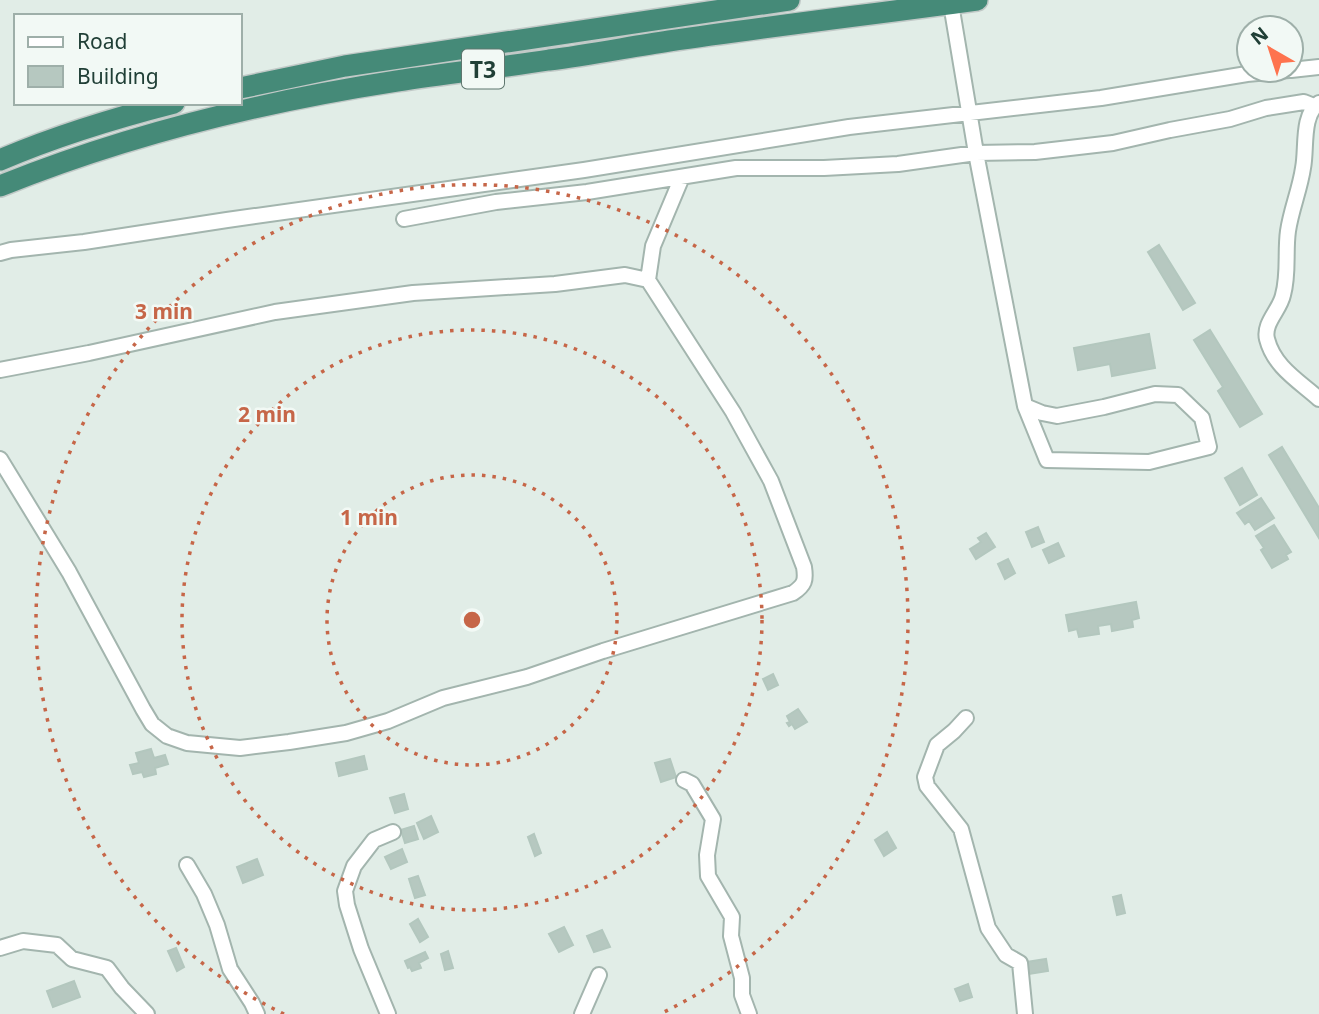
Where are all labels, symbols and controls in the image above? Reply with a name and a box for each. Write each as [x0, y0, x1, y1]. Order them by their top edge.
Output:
legend [14, 14, 242, 105]
north arrow [1235, 14, 1305, 84]
text: N [1245, 21, 1273, 51]
text: Road [77, 27, 127, 55]
road number: T3 [462, 50, 504, 88]
text: Building [77, 62, 159, 90]
text: 3 min [135, 297, 193, 325]
text: 2 min [238, 400, 296, 428]
text: 1 min [340, 503, 398, 531]
centre of rings [460, 608, 484, 632]

